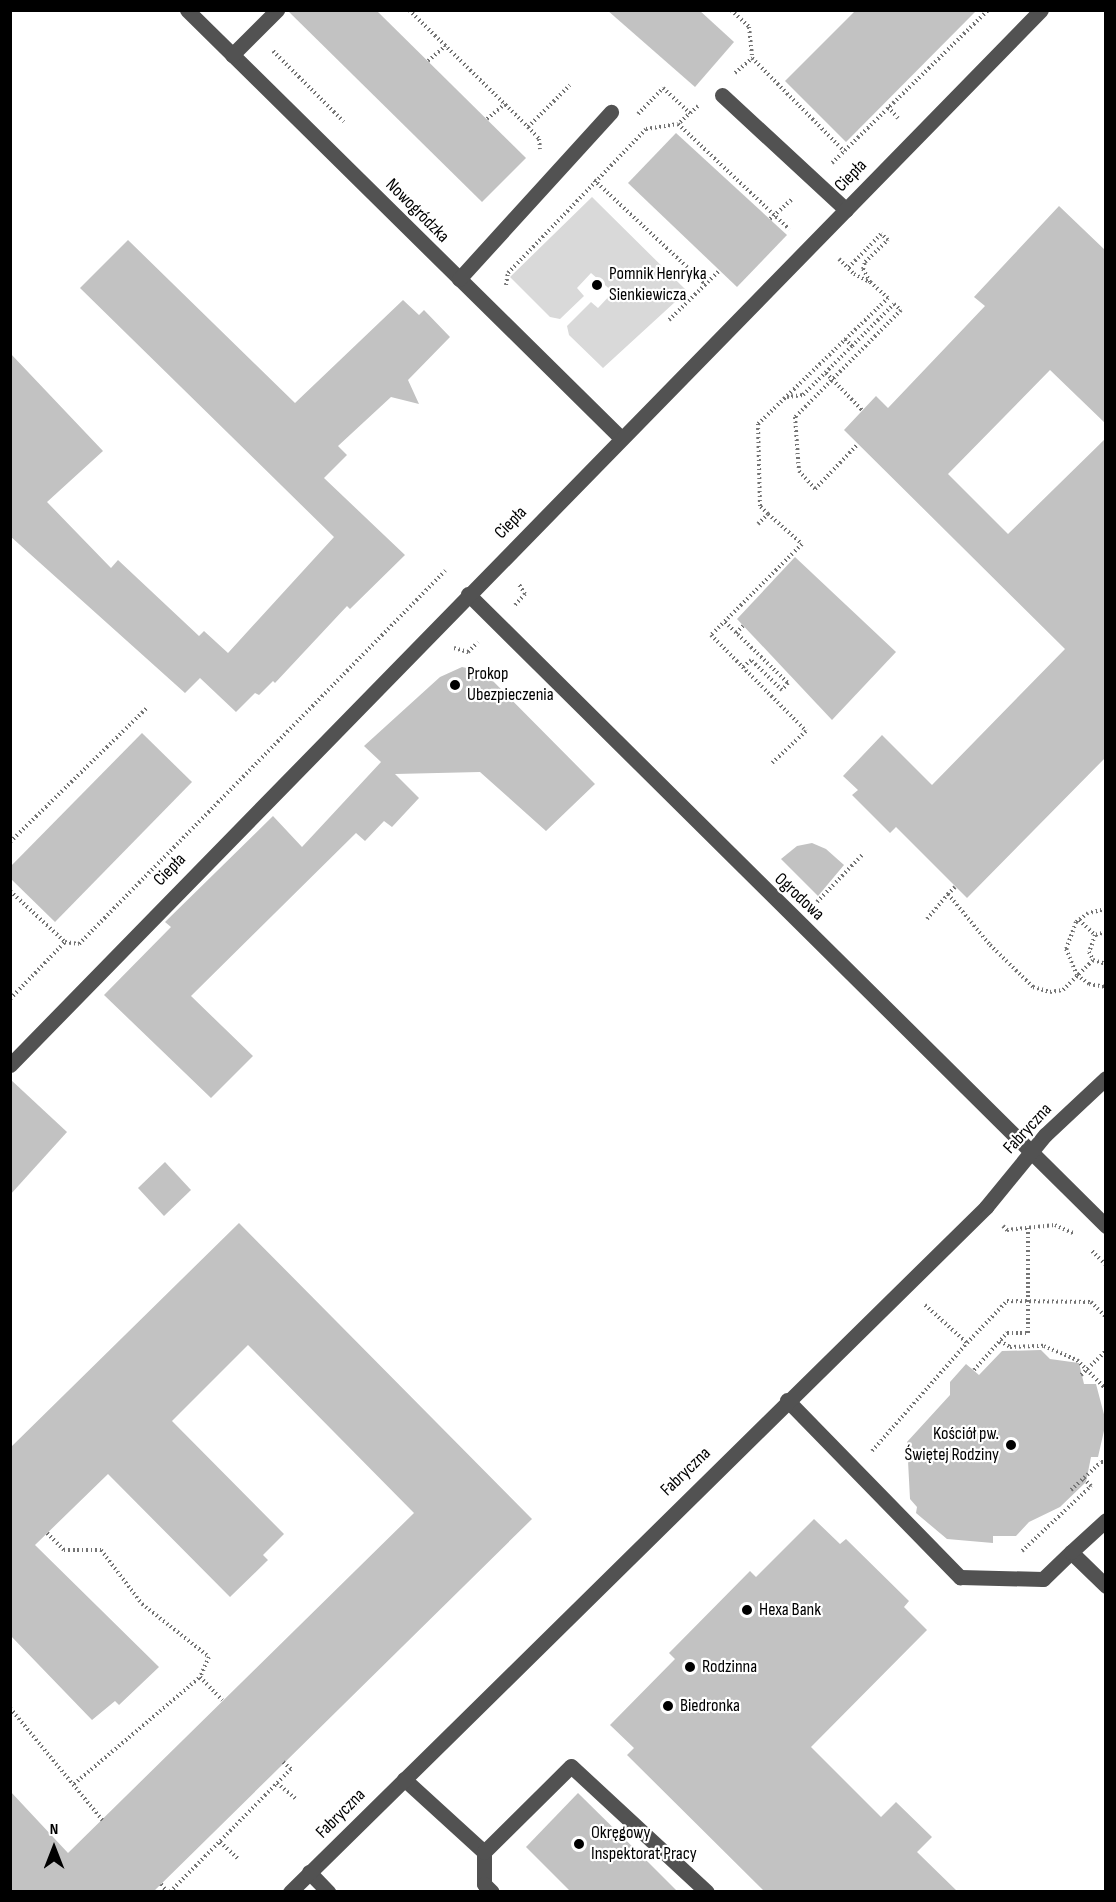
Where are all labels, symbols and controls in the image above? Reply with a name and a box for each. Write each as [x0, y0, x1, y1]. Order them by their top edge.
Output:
street label: Ciepła [830, 155, 872, 197]
street label: Nowogródzka [381, 175, 453, 247]
place label: Pomnik Henryka Sienkiewicza [609, 264, 707, 306]
marker: Pomnik Henryka Sienkiewicza [590, 278, 604, 292]
street label: Ciepła [490, 502, 532, 544]
place label: Prokop Ubezpieczenia [467, 664, 554, 706]
marker: Prokop Ubezpieczenia [448, 678, 462, 692]
street label: Ciepła [149, 849, 191, 891]
street label: Ogrodowa [770, 869, 828, 925]
street label: Fabryczna [999, 1099, 1057, 1159]
place label: Kościół pw. Świętej Rodziny [905, 1424, 999, 1466]
marker: Kościół pw. Świętej Rodziny [1004, 1438, 1018, 1452]
street label: Fabryczna [656, 1443, 716, 1501]
place label: Hexa Bank [759, 1599, 821, 1621]
marker: Hexa Bank [740, 1603, 754, 1617]
place label: Rodzinna [702, 1656, 757, 1678]
marker: Rodzinna [683, 1660, 697, 1674]
place label: Biedronka [680, 1695, 740, 1717]
marker: Biedronka [661, 1699, 675, 1713]
street label: Fabryczna [312, 1785, 370, 1843]
north arrow [24, 1818, 84, 1878]
text: N [50, 1820, 58, 1839]
place label: Okręgowy Inspektorat Pracy [591, 1823, 697, 1866]
marker: Okręgowy Inspektorat Pracy [572, 1837, 586, 1851]

